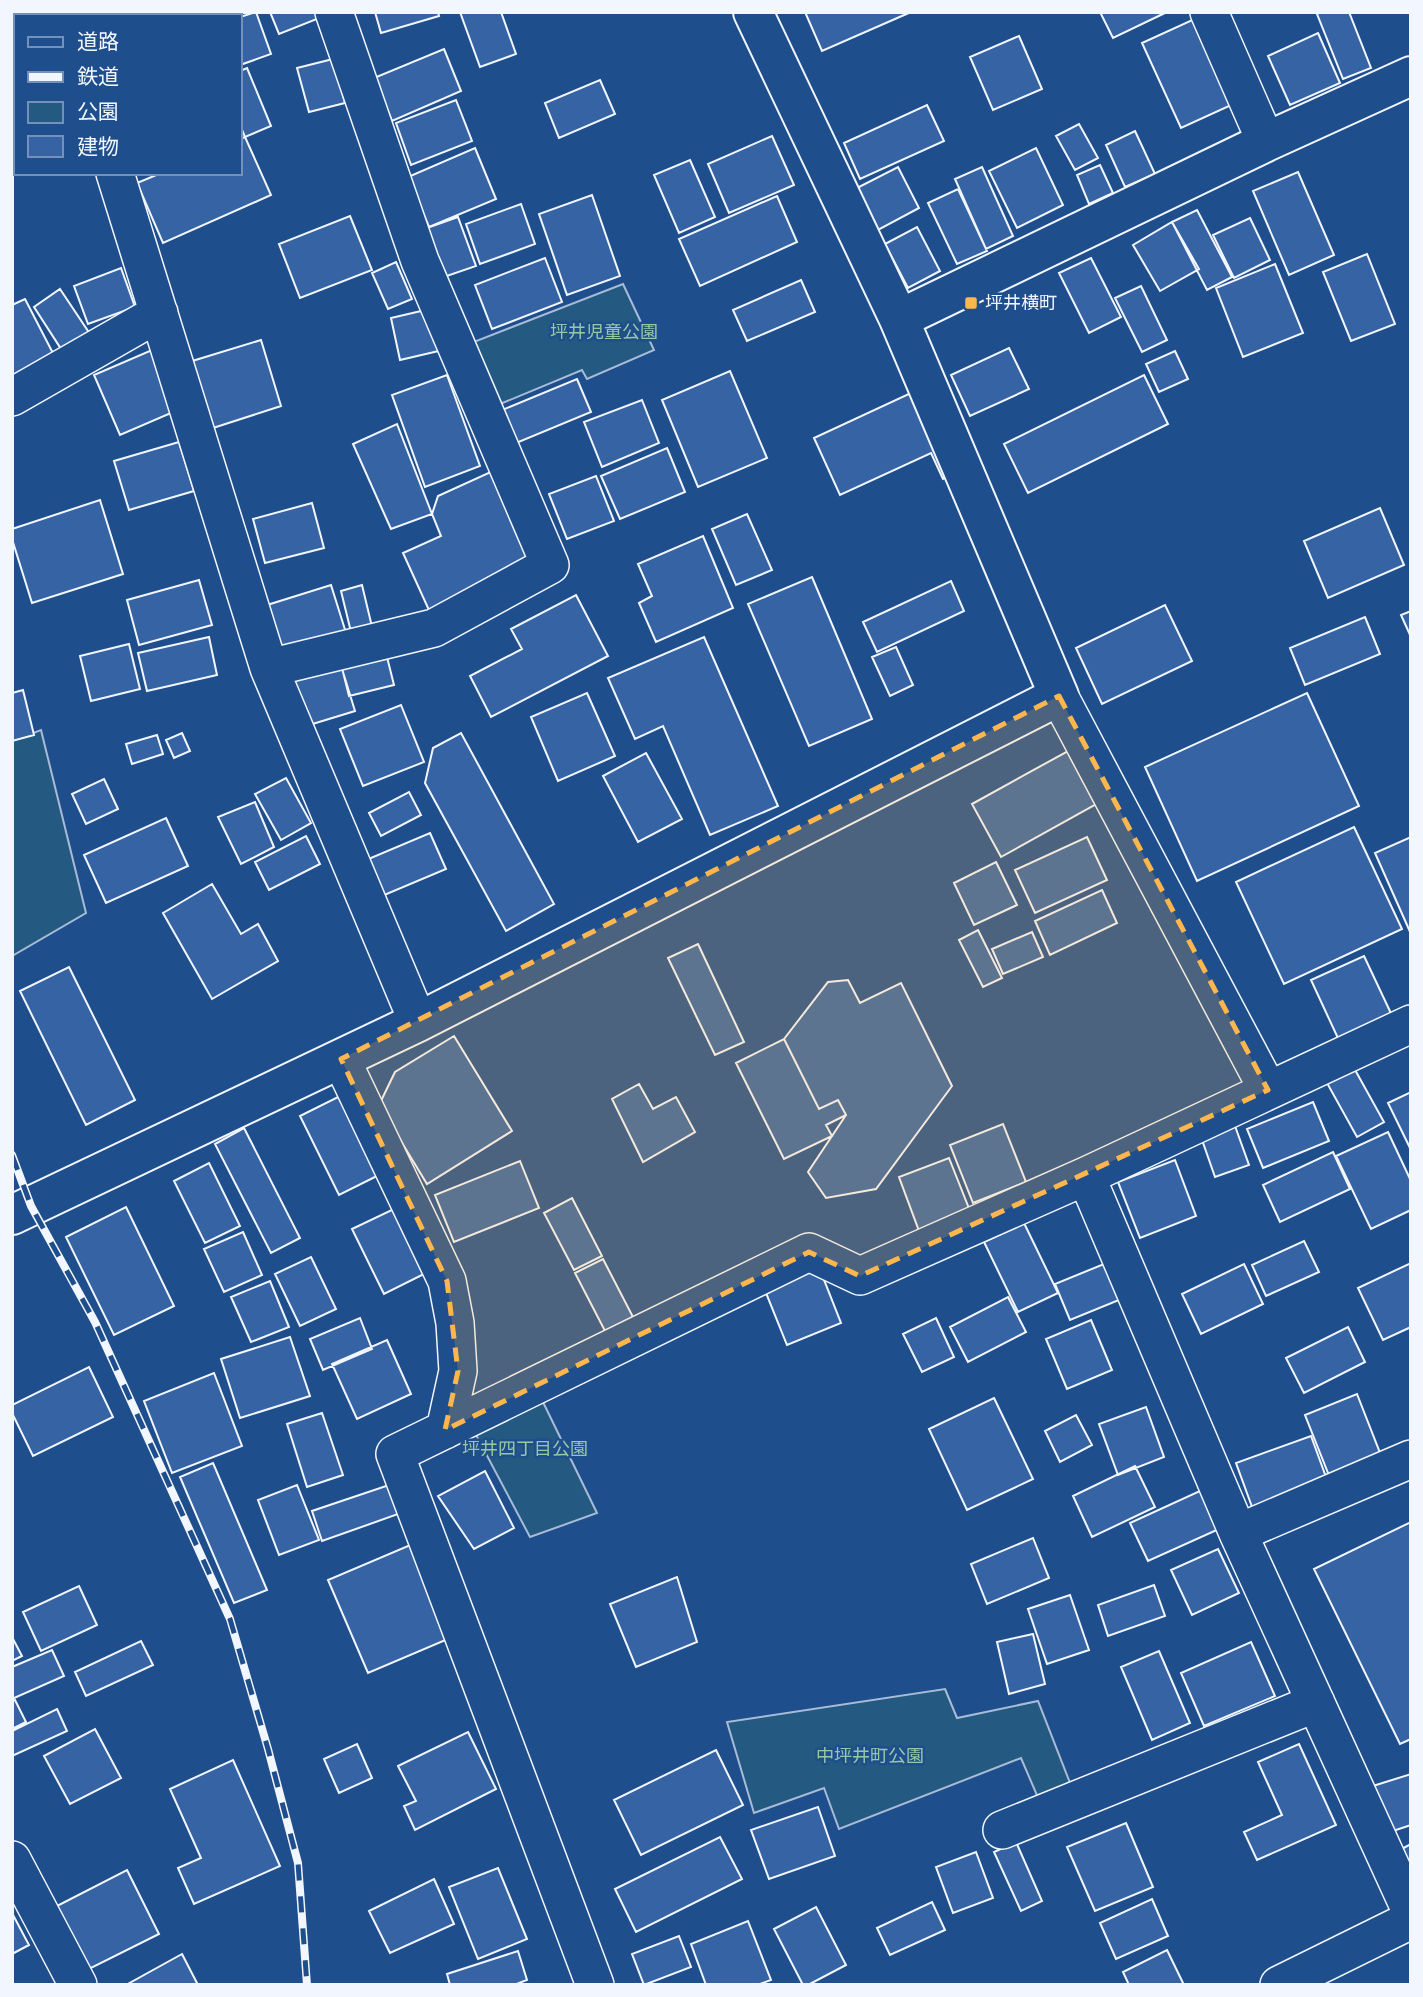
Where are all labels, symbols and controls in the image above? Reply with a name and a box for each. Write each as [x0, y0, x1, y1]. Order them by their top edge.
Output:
legend [14, 14, 242, 175]
text: 道路 [77, 30, 119, 53]
text: 鉄道 [77, 65, 119, 88]
text: 公園 [77, 100, 119, 123]
text: 建物 [77, 135, 119, 158]
place label: 坪井横町 [985, 293, 1057, 313]
marker: 坪井横町 [963, 295, 979, 311]
park label: 坪井児童公園 [550, 322, 658, 342]
park label: 坪井四丁目公園 [462, 1439, 588, 1459]
park label: 中坪井町公園 [816, 1746, 924, 1766]

